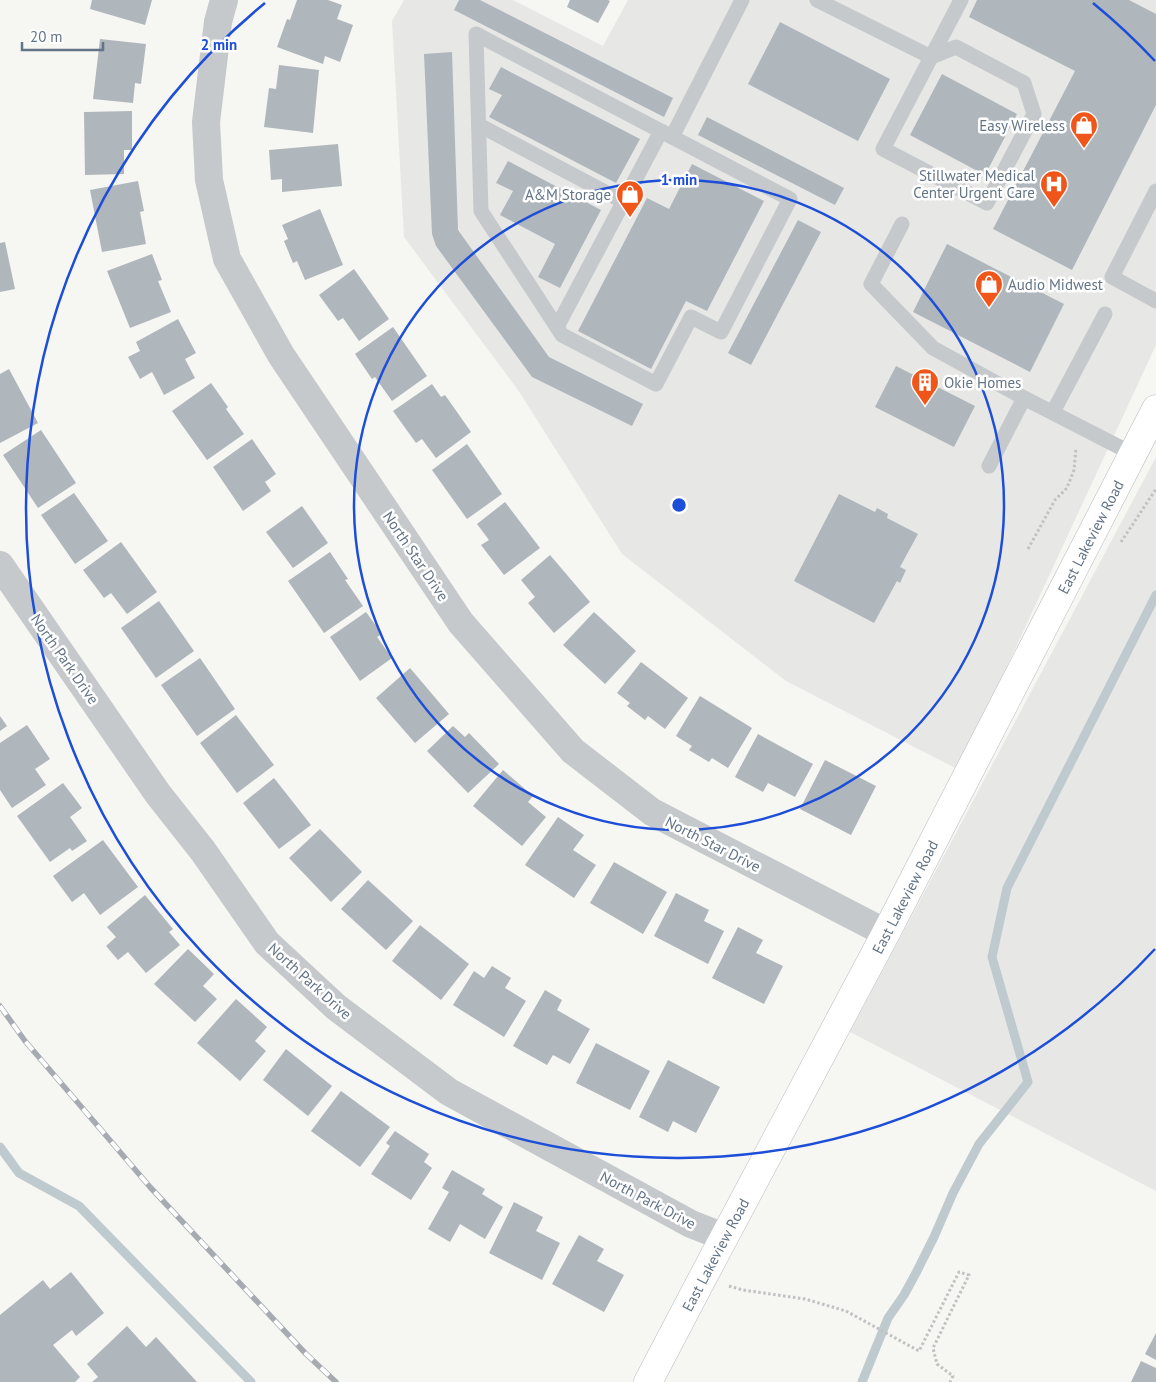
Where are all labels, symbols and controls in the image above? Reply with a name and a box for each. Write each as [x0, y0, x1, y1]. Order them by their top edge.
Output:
scale bar [22, 20, 104, 52]
text: 20 m [30, 27, 63, 46]
text: 2 min [201, 35, 237, 54]
shop icon: Easy Wireless [1069, 110, 1099, 149]
place label: Easy Wireless [979, 116, 1065, 135]
place label: Stillwater Medical Center Urgent Care [913, 166, 1036, 202]
hospital icon: Stillwater Medical Center Urgent Care [1039, 169, 1069, 208]
text: 1 min [661, 170, 697, 189]
shop icon: A&M Storage [615, 179, 645, 218]
place label: A&M Storage [525, 185, 611, 204]
shop icon: Audio Midwest [974, 269, 1004, 308]
place label: Audio Midwest [1008, 275, 1103, 294]
building icon: Okie Homes [910, 367, 940, 406]
place label: Okie Homes [944, 373, 1021, 392]
street label: East Lakeview Road [1053, 477, 1127, 597]
centre of rings [670, 496, 688, 514]
street label: North Star Drive [379, 507, 453, 605]
street label: North Park Drive [27, 610, 103, 708]
street label: North Star Drive [662, 812, 764, 876]
street label: East Lakeview Road [867, 837, 942, 957]
street label: North Park Drive [264, 939, 356, 1023]
street label: North Park Drive [597, 1167, 699, 1233]
street label: East Lakeview Road [677, 1195, 753, 1314]

